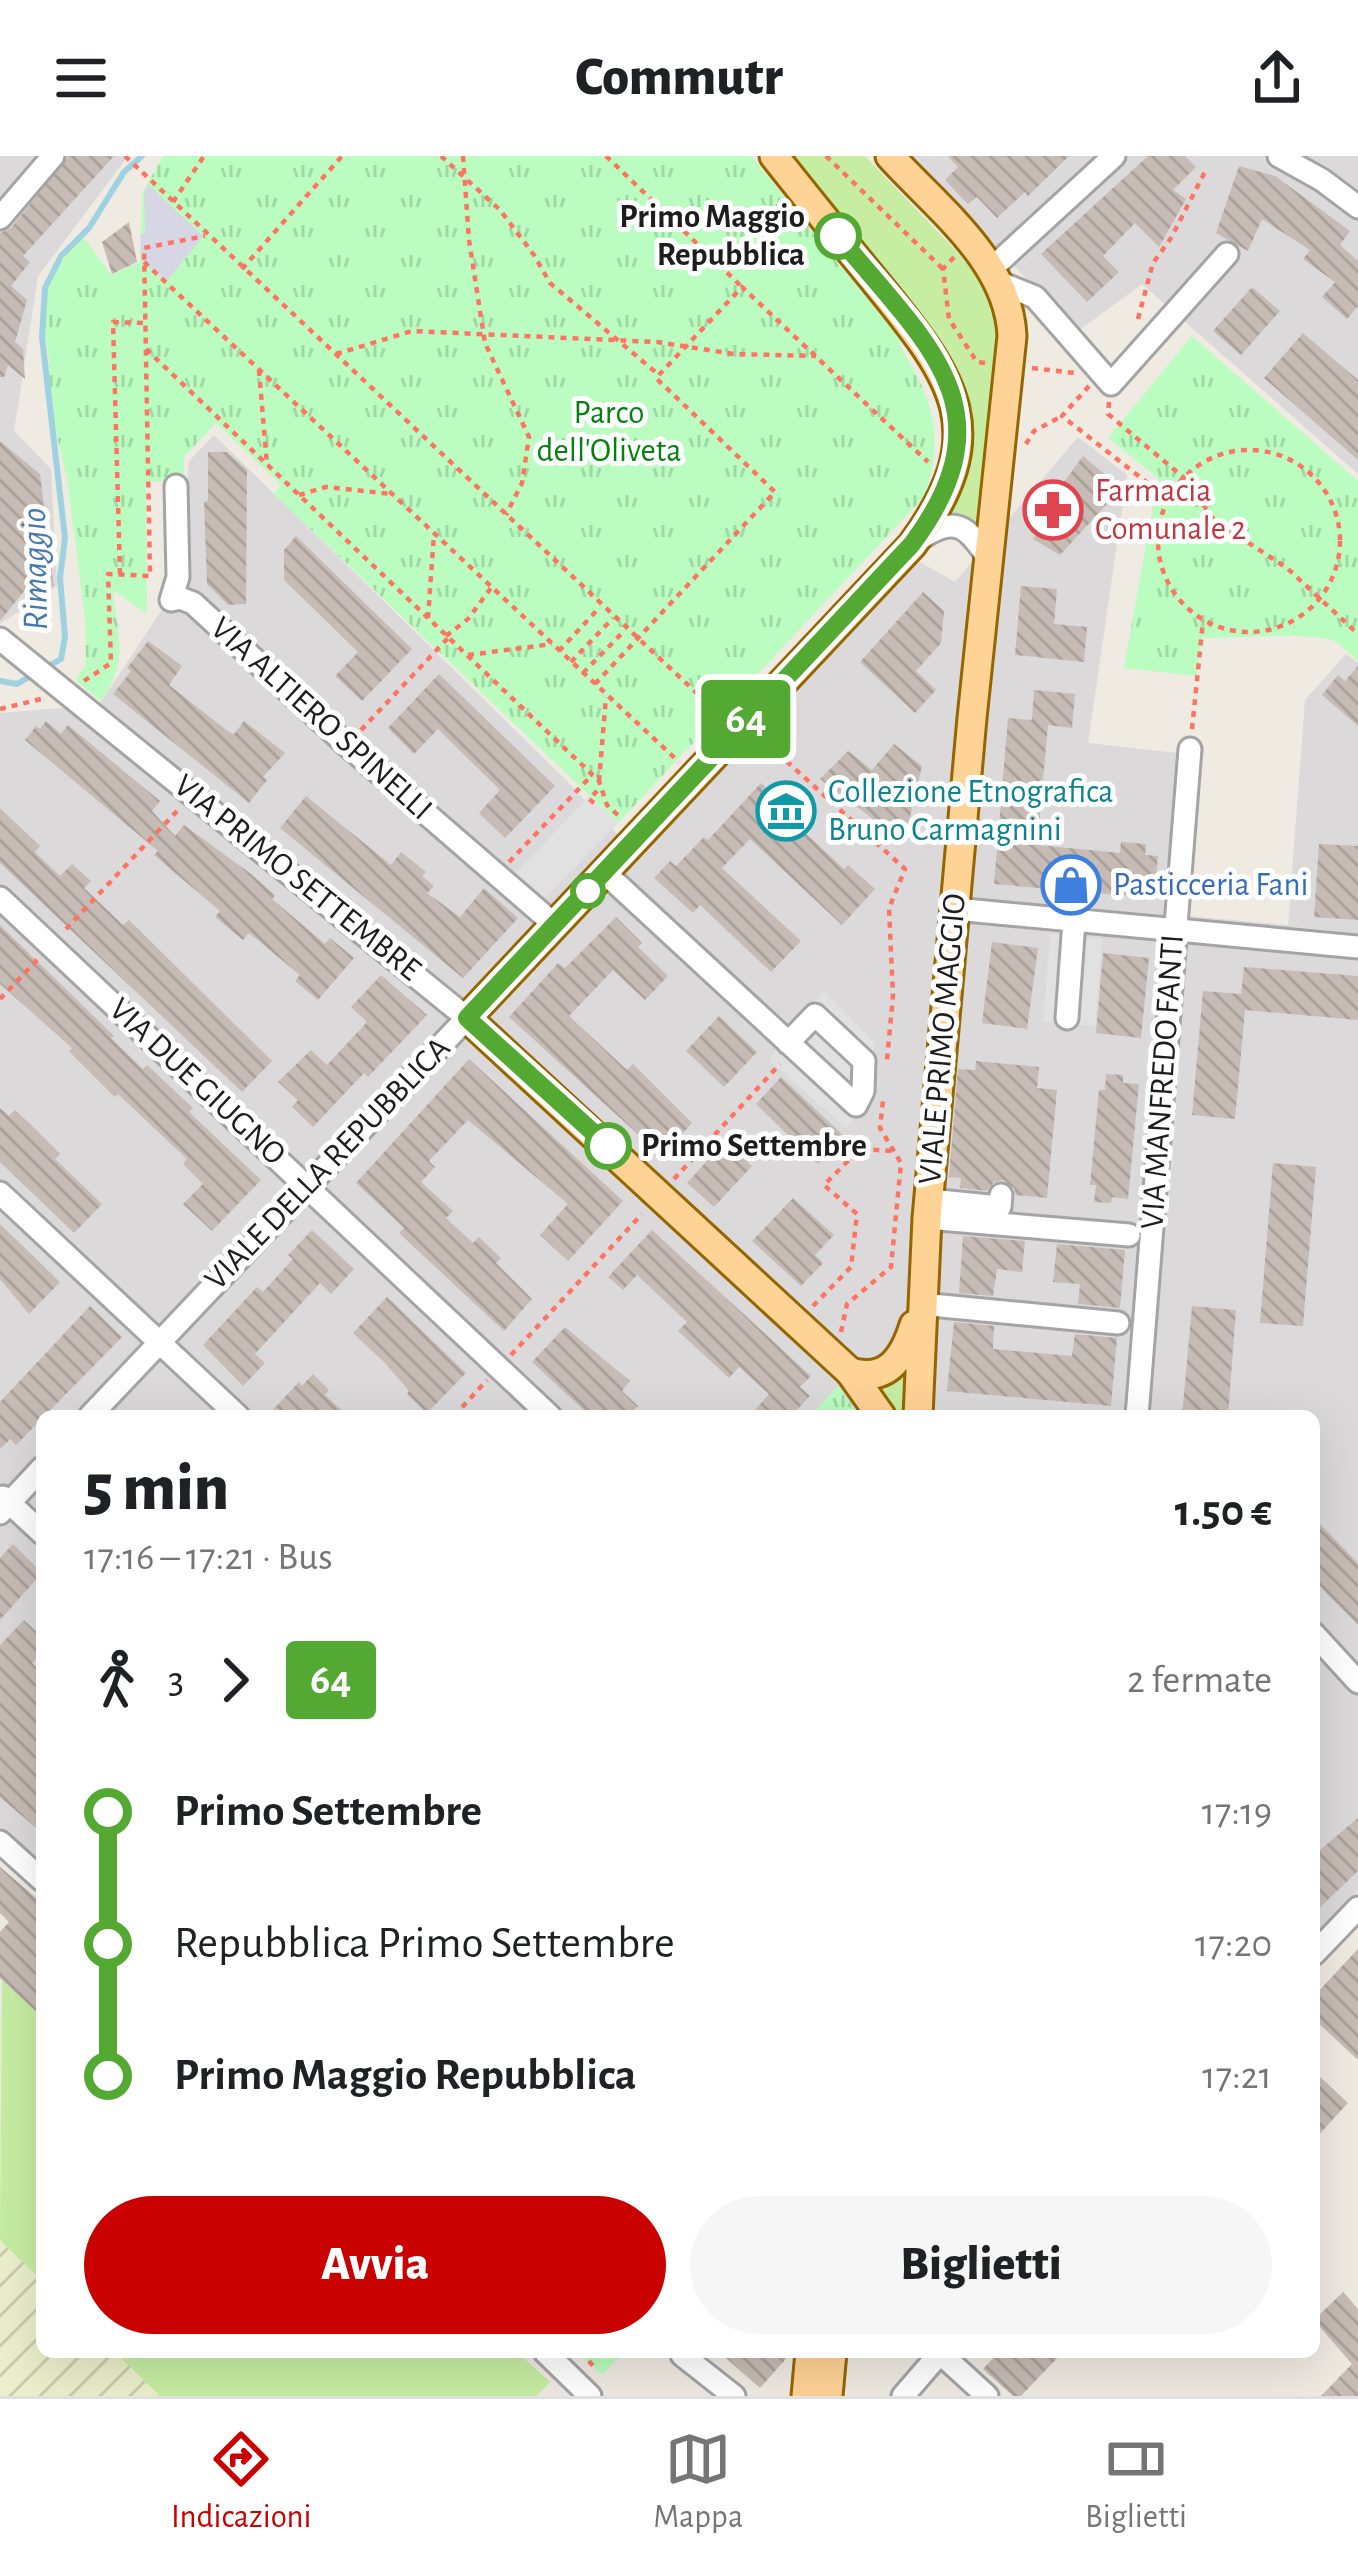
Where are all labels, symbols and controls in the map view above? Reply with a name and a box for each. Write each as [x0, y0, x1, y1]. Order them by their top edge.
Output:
icon: menu [48, 45, 114, 111]
icon: share [1244, 45, 1310, 111]
text: Commutr [575, 51, 783, 105]
place label: Primo Maggio Repubblica [619, 201, 805, 272]
marker: Primo Maggio Repubblica [816, 214, 860, 258]
park label: Parco dell'Oliveta [536, 397, 682, 468]
place label: Farmacia Comunale 2 [1095, 475, 1246, 546]
pharmacy icon: Farmacia Comunale 2 [1022, 479, 1084, 541]
water label: Rimaggio [16, 507, 54, 631]
street label: VIA ALTIERO SPINELLI [204, 611, 438, 827]
line badge: 64 [692, 680, 800, 758]
text: 64 [725, 698, 767, 740]
street label: VIA PRIMO SETTEMBRE [168, 769, 427, 987]
place label: Collezione Etnografica Bruno Carmagnini [828, 776, 1114, 847]
museum icon: Collezione Etnografica Bruno Carmagnini [755, 780, 817, 842]
shop icon: Pasticceria Fani [1040, 854, 1102, 916]
place label: Pasticceria Fani [1113, 869, 1309, 902]
unlabelled marker [572, 875, 604, 907]
street label: VIALE PRIMO MAGGIO [914, 892, 972, 1186]
street label: VIA MANFREDO FANTI [1136, 933, 1190, 1231]
street label: VIA DUE GIUGNO [103, 992, 291, 1172]
street label: VIALE DELLA REPUBBLICA [199, 1031, 457, 1297]
marker: Primo Settembre [586, 1124, 630, 1168]
place label: Primo Settembre [641, 1130, 867, 1163]
text: 5 min [84, 1456, 229, 1522]
text: 1.50 € [1175, 1489, 1272, 1534]
text: 17:16 – 17:21 · Bus [84, 1538, 333, 1577]
icon: walk [84, 1647, 150, 1713]
icon: forward [202, 1647, 268, 1713]
text: 64 [310, 1659, 352, 1701]
text: 3 [168, 1661, 184, 1700]
text: 2 fermate [1127, 1661, 1272, 1700]
text: Primo Settembre [174, 1789, 482, 1834]
text: 17:19 [1202, 1793, 1272, 1832]
text: Repubblica Primo Settembre [174, 1921, 675, 1966]
text: 17:20 [1195, 1925, 1272, 1964]
text: Primo Maggio Repubblica [174, 2053, 636, 2098]
text: 17:21 [1202, 2057, 1272, 2096]
button: Avvia [84, 2196, 666, 2334]
button: Biglietti [690, 2196, 1272, 2334]
tab: Indicazioni [171, 2426, 312, 2538]
tab: Mappa [653, 2426, 743, 2538]
tab: Biglietti [1085, 2426, 1187, 2538]

